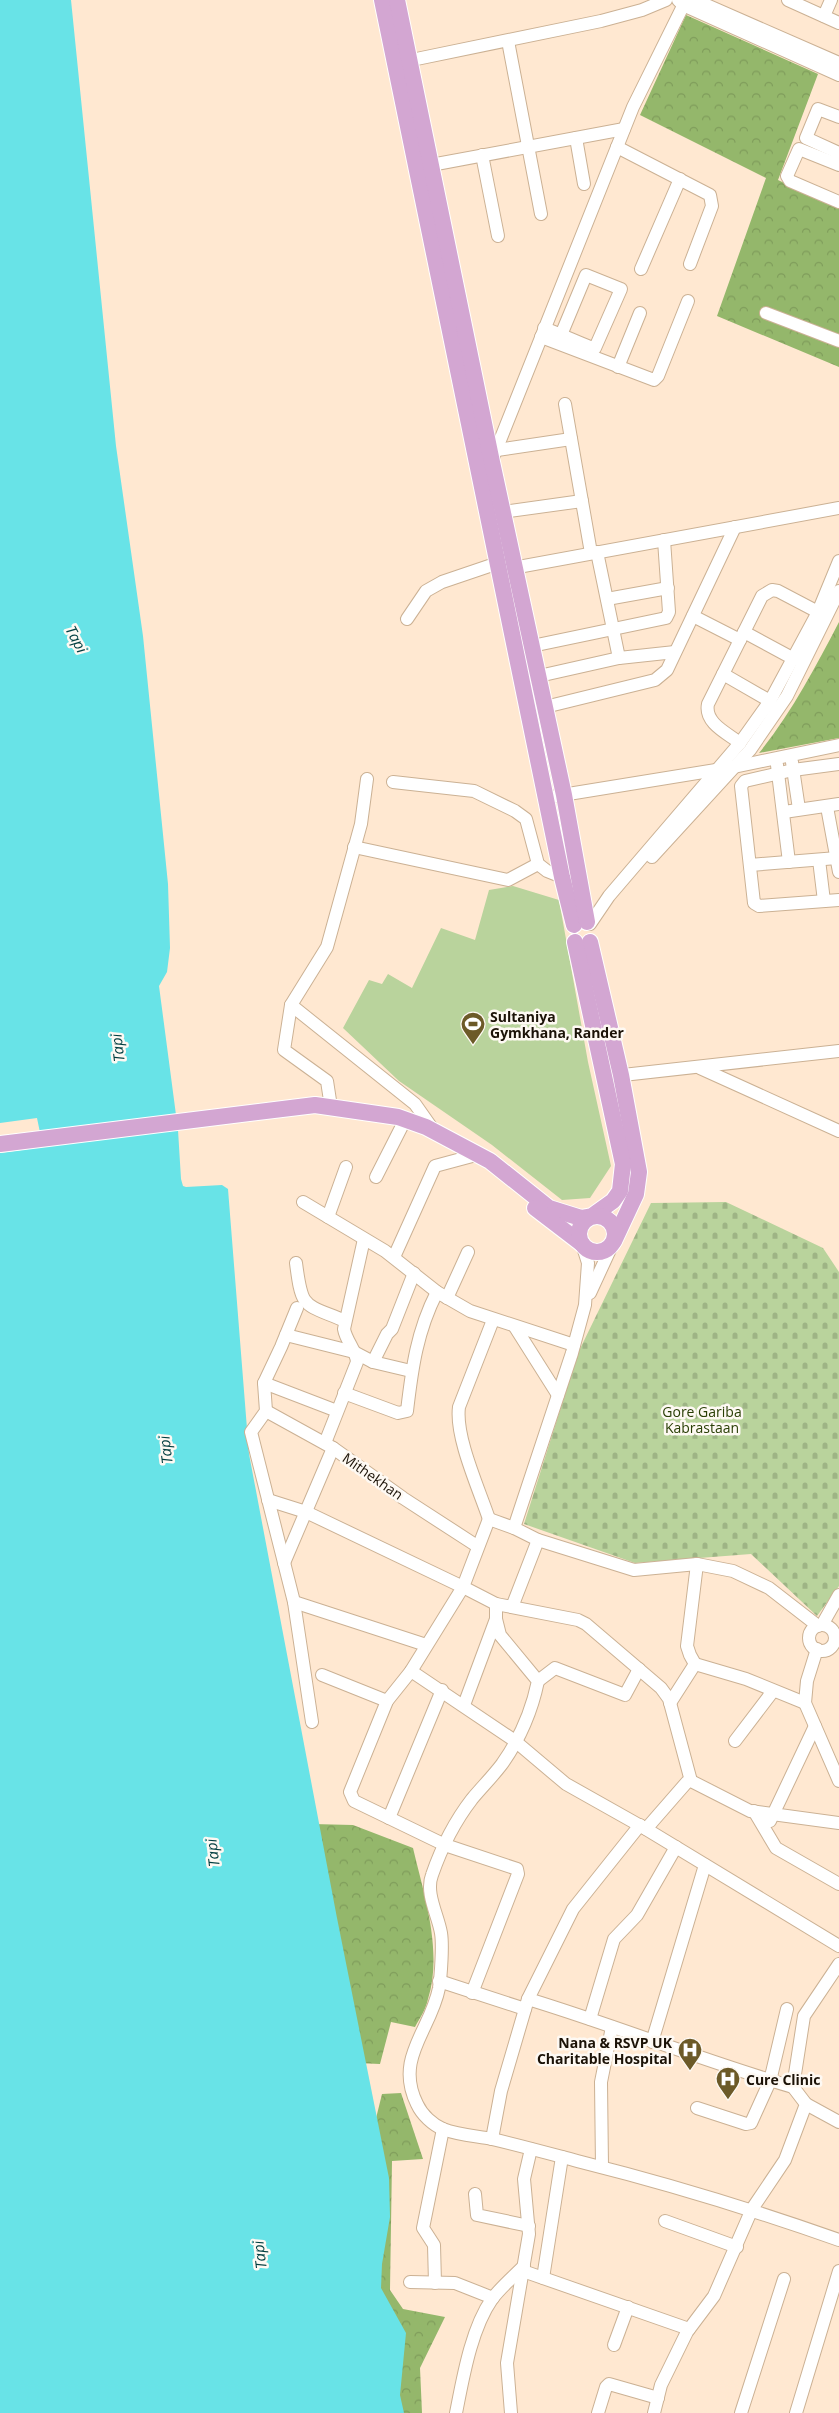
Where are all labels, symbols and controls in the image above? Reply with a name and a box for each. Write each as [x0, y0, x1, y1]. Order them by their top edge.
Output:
water label: Tapi [61, 622, 93, 656]
place label: Sultaniya Gymkhana, Rander [490, 1007, 625, 1042]
sports icon: Sultaniya Gymkhana, Rander [460, 1011, 486, 1045]
water label: Tapi [105, 1032, 129, 1063]
park label: Gore Gariba Kabrastaan [662, 1402, 742, 1437]
water label: Tapi [153, 1434, 177, 1465]
street label: Mithekhan [339, 1448, 407, 1504]
water label: Tapi [200, 1837, 224, 1868]
place label: Nana & RSVP UK Charitable Hospital [537, 2033, 673, 2068]
hospital icon: Nana & RSVP UK Charitable Hospital [677, 2037, 703, 2071]
hospital icon: Cure Clinic [715, 2066, 741, 2100]
place label: Cure Clinic [746, 2070, 821, 2089]
water label: Tapi [247, 2239, 271, 2270]

